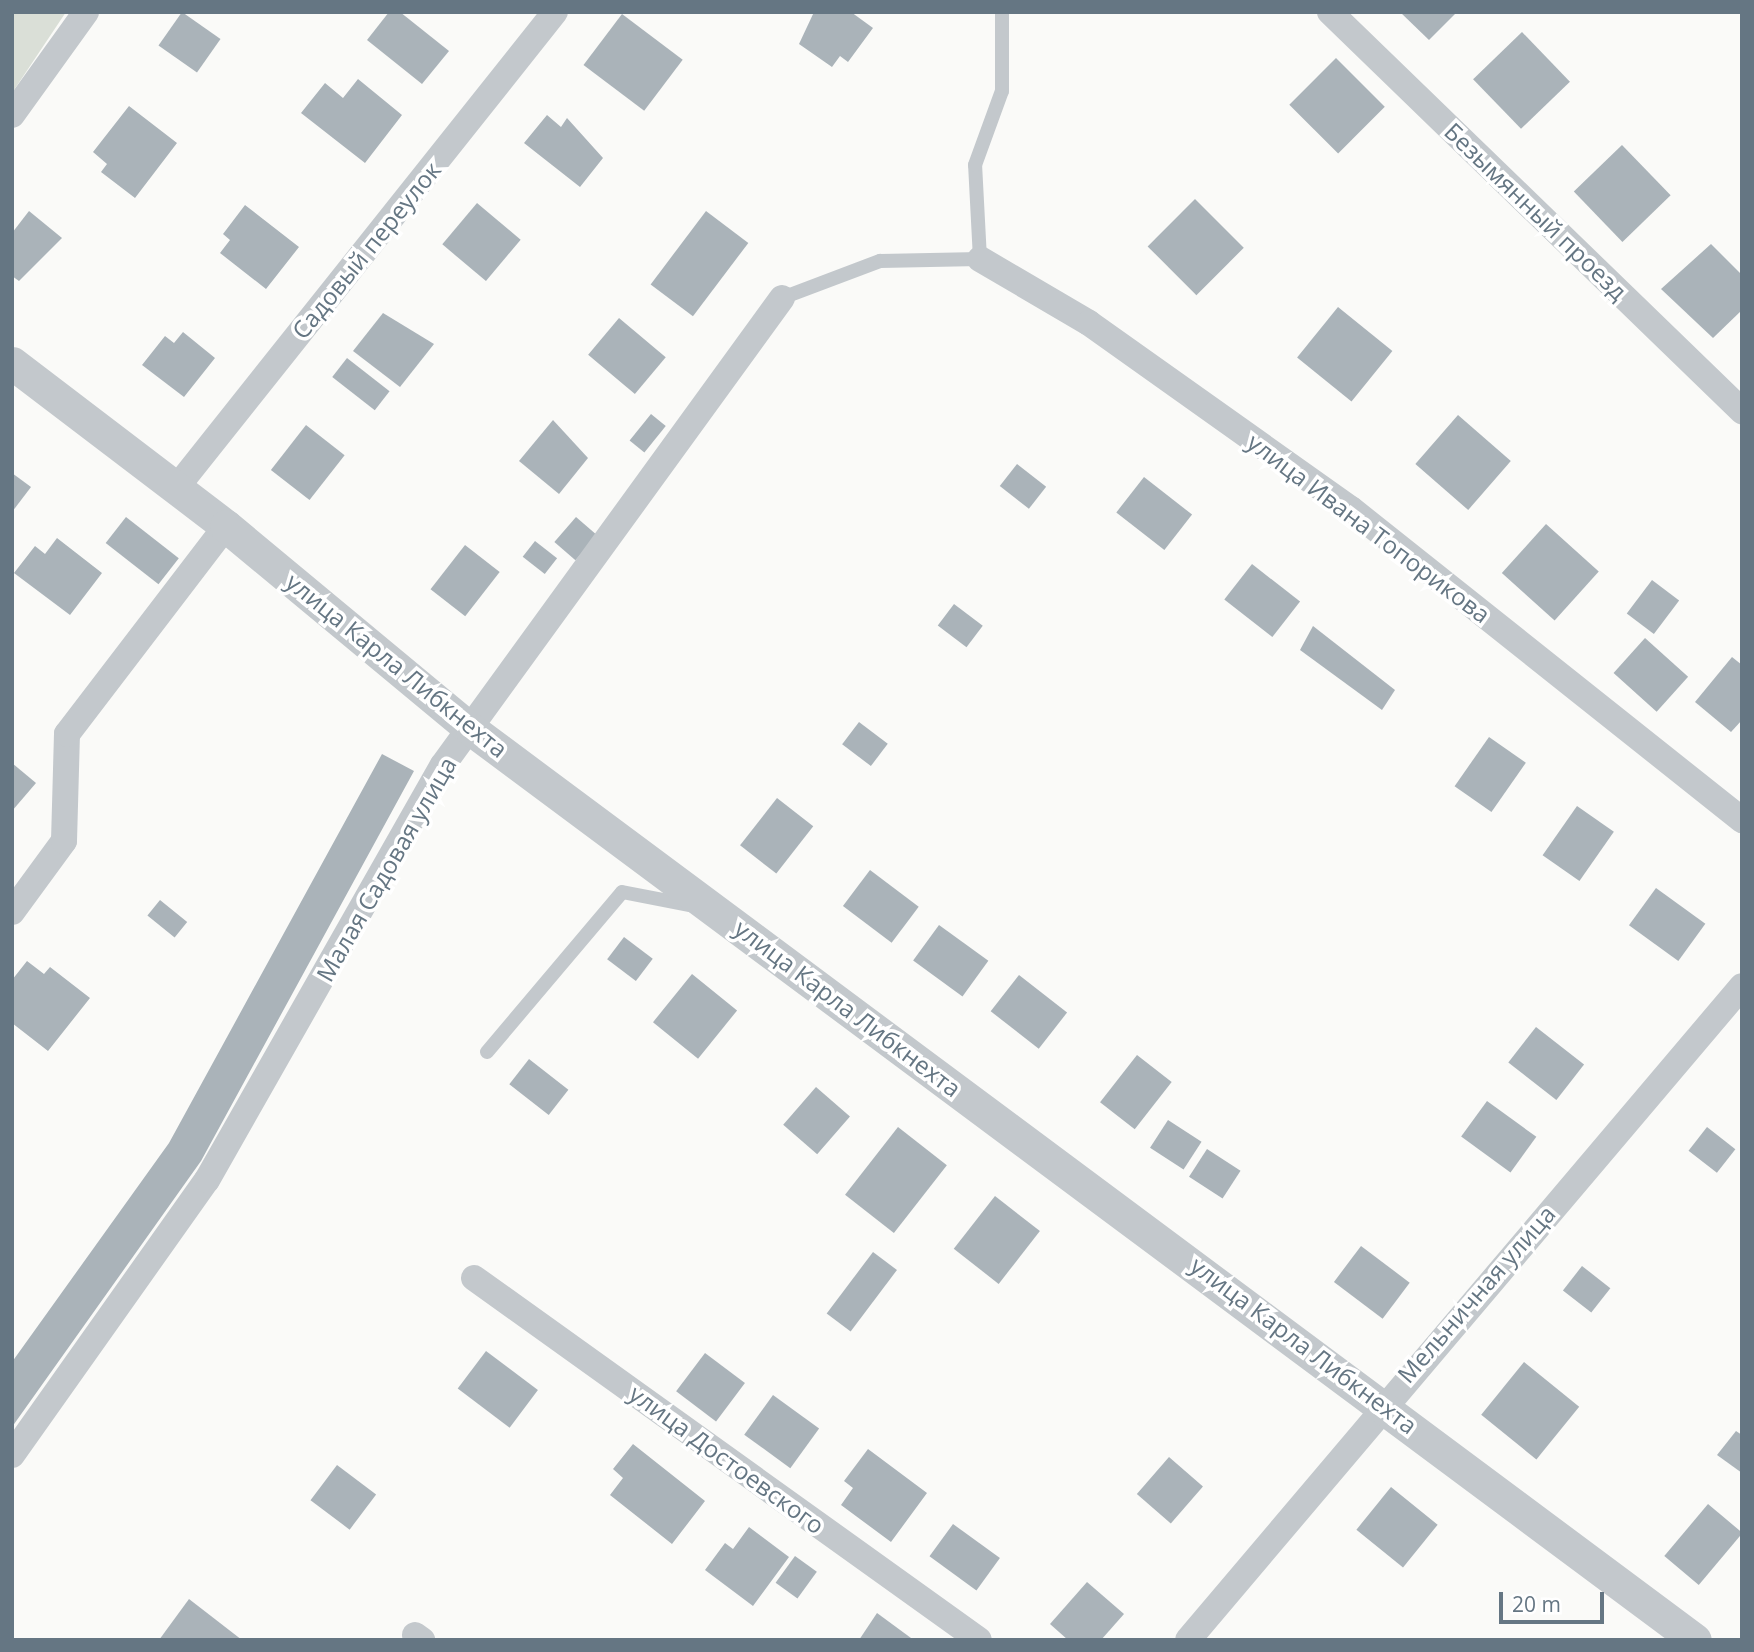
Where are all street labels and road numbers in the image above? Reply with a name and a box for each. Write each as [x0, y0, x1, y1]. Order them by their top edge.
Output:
street label: Безымянный проезд [1439, 116, 1633, 306]
street label: Садовый переулок [286, 156, 446, 344]
street label: улица Ивана Топорикова [1242, 427, 1496, 629]
street label: улица Карла Либкнехта [281, 567, 513, 763]
street label: Малая Садовая улица [310, 752, 462, 986]
street label: улица Карла Либкнехта [729, 913, 967, 1103]
street label: Мельничная улица [1391, 1200, 1561, 1388]
street label: улица Карла Либкнехта [1185, 1250, 1423, 1440]
street label: улица Достоевского [624, 1379, 830, 1539]

